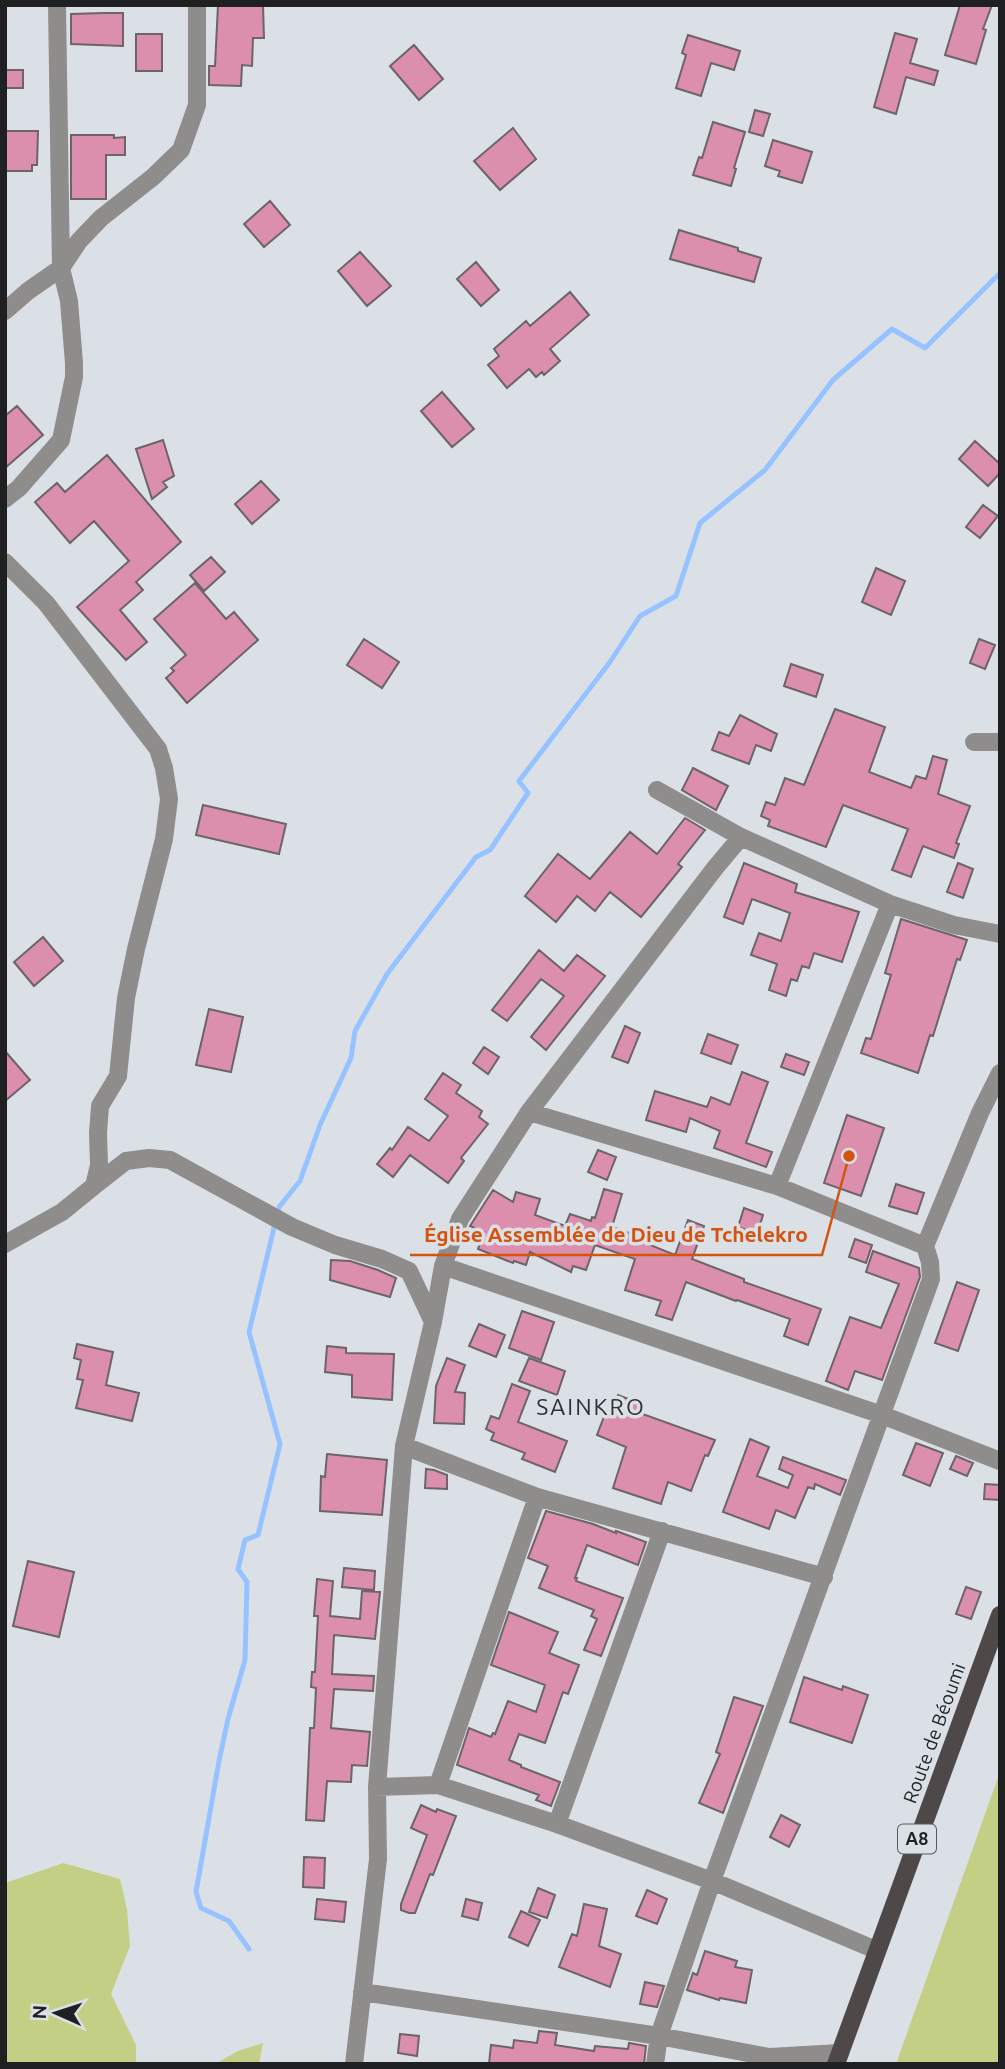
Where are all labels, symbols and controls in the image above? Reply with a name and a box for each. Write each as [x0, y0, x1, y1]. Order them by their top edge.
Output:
callout: Église Assemblée de Dieu de Tchelekro [410, 1213, 822, 1255]
text: Église Assemblée de Dieu de Tchelekro [424, 1222, 808, 1246]
district label: SAINKRO [536, 1394, 646, 1419]
street label: Route de Béoumi [898, 1660, 970, 1806]
road number: A8 [898, 1825, 936, 1854]
north arrow [21, 1978, 91, 2048]
text: N [28, 2004, 50, 2020]

